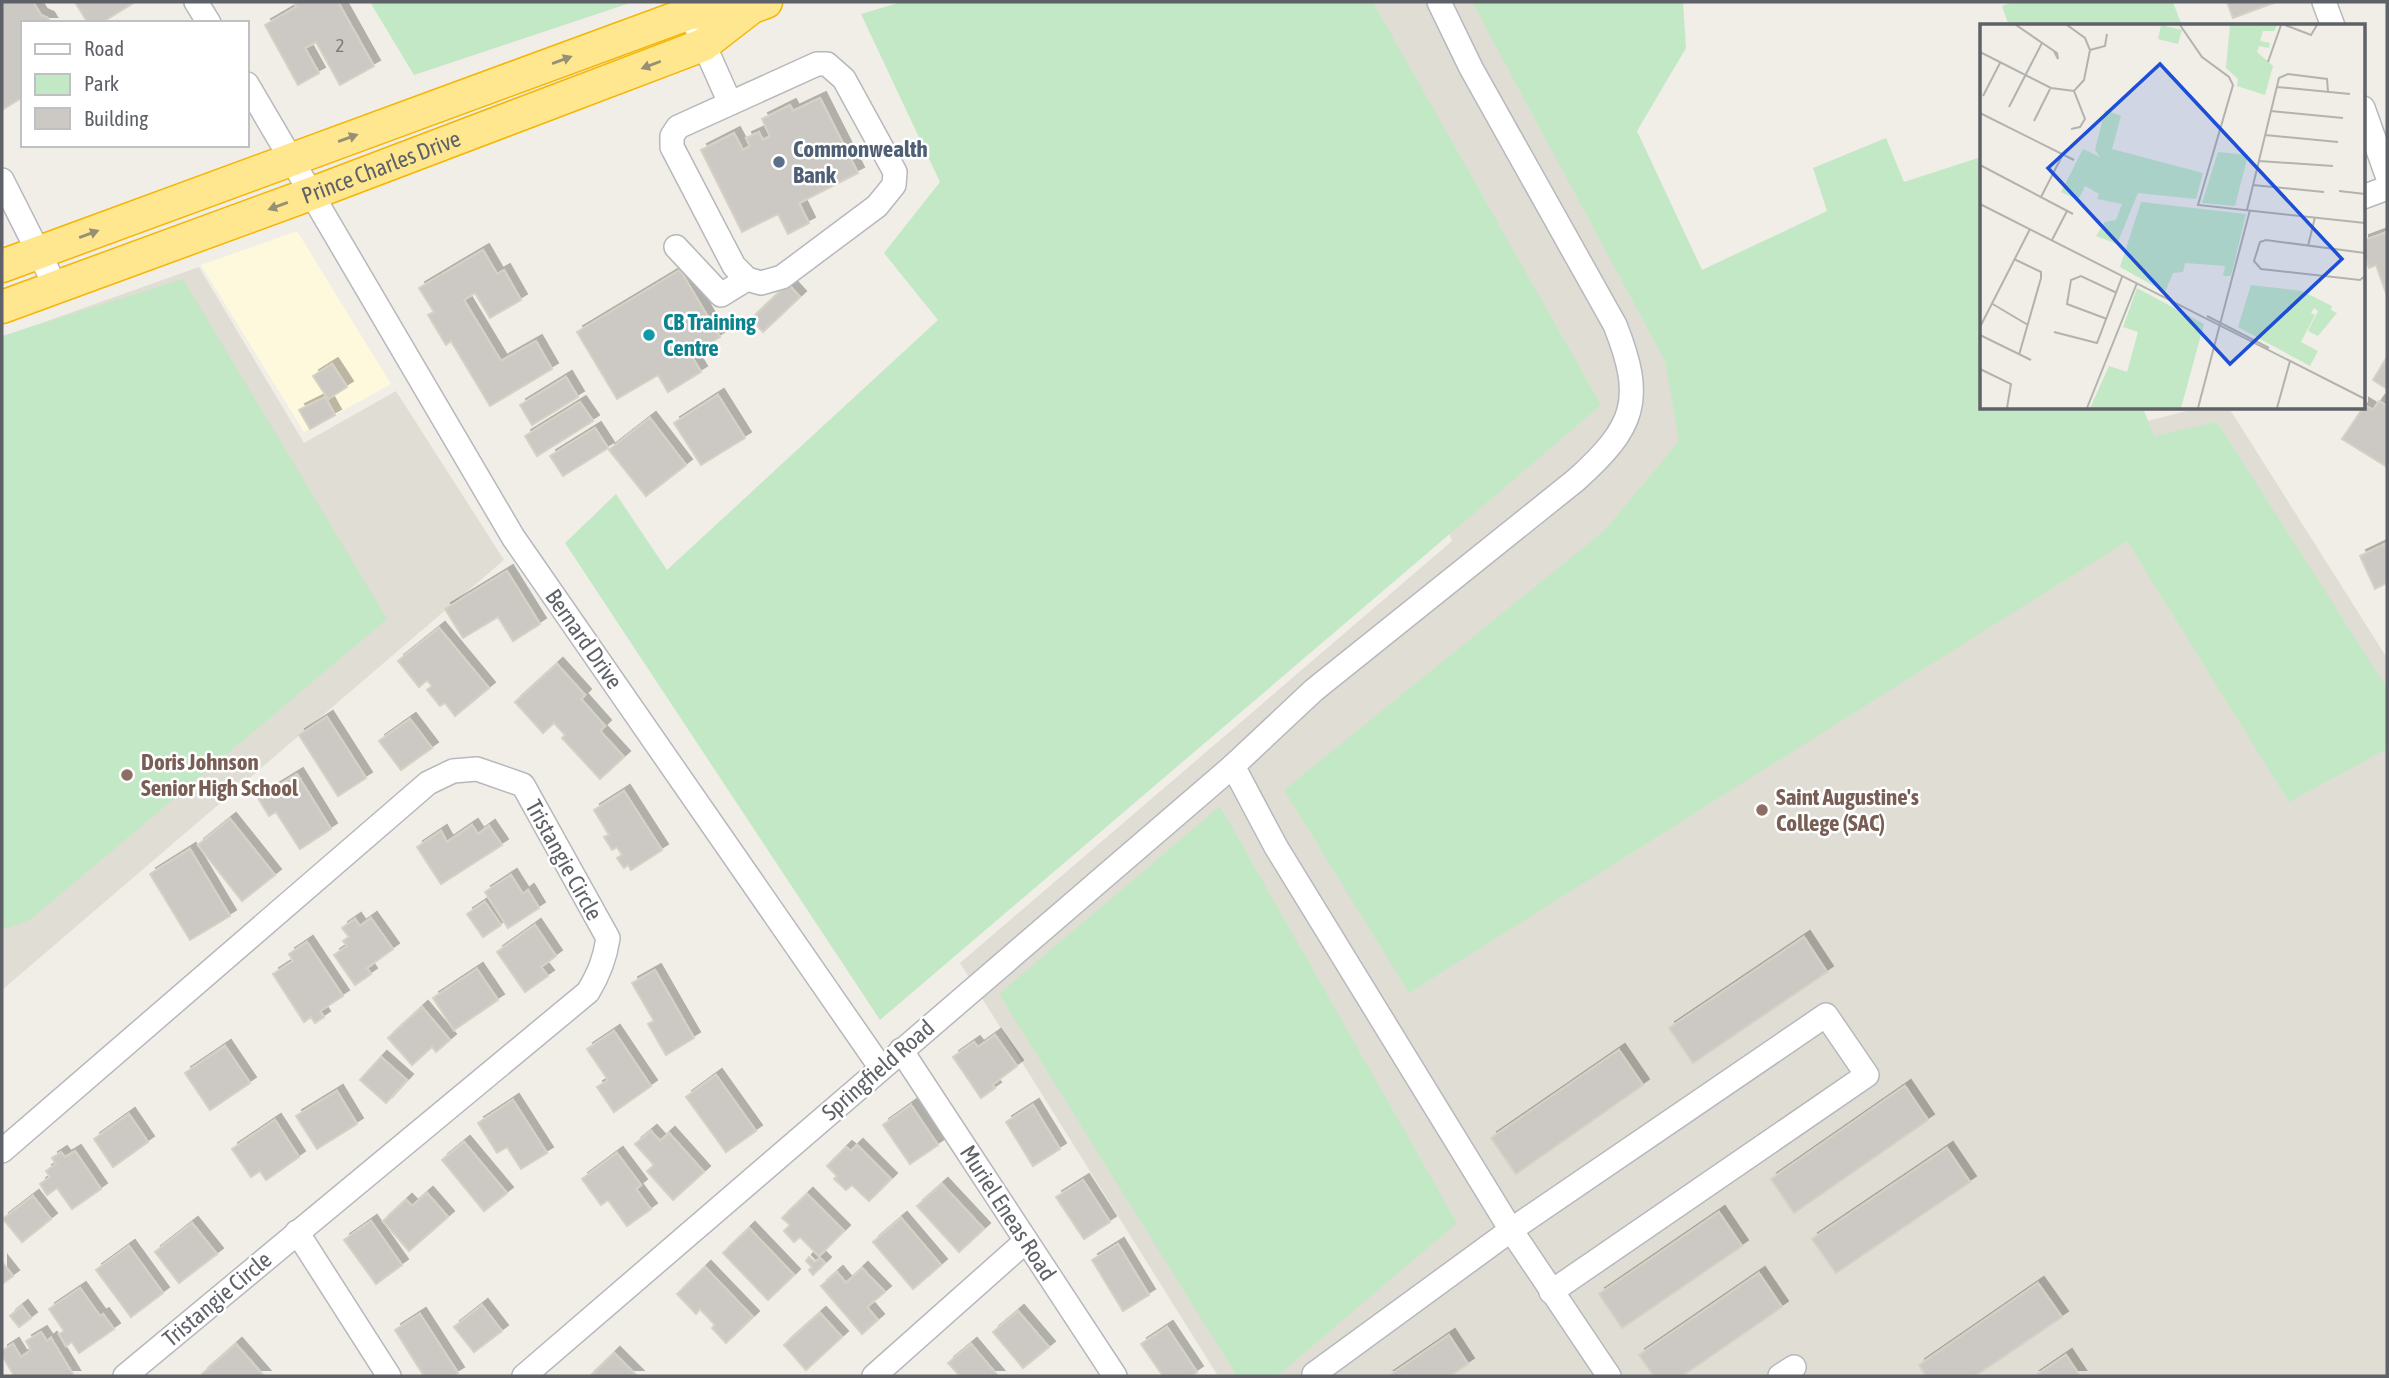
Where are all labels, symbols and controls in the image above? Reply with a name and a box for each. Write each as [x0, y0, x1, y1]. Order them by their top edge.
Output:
legend [21, 21, 248, 147]
inset map [1980, 24, 2364, 410]
house number: 2 [336, 34, 344, 56]
text: Road [84, 36, 124, 60]
one-way arrow [551, 54, 572, 65]
one-way arrow [641, 59, 662, 70]
text: Park [84, 71, 119, 95]
text: Building [84, 106, 148, 130]
street label: Prince Charles Drive [298, 125, 464, 209]
one-way arrow [338, 132, 359, 143]
place label: Commonwealth Bank [793, 136, 928, 188]
marker: Commonwealth Bank [771, 154, 787, 170]
one-way arrow [268, 201, 289, 212]
one-way arrow [78, 228, 99, 239]
place label: CB Training Centre [663, 309, 756, 361]
marker: CB Training Centre [641, 327, 657, 343]
street label: Bernard Drive [540, 584, 628, 694]
place label: Doris Johnson Senior High School [141, 749, 299, 801]
marker: Doris Johnson Senior High School [119, 767, 135, 783]
place label: Saint Augustine's College (SAC) [1776, 784, 1919, 836]
street label: Tristangie Circle [520, 795, 608, 925]
marker: Saint Augustine's College (SAC) [1754, 802, 1770, 818]
street label: Springfield Road [817, 1014, 939, 1126]
street label: Muriel Eneas Road [955, 1141, 1061, 1285]
street label: Tristangie Circle [158, 1246, 276, 1352]

